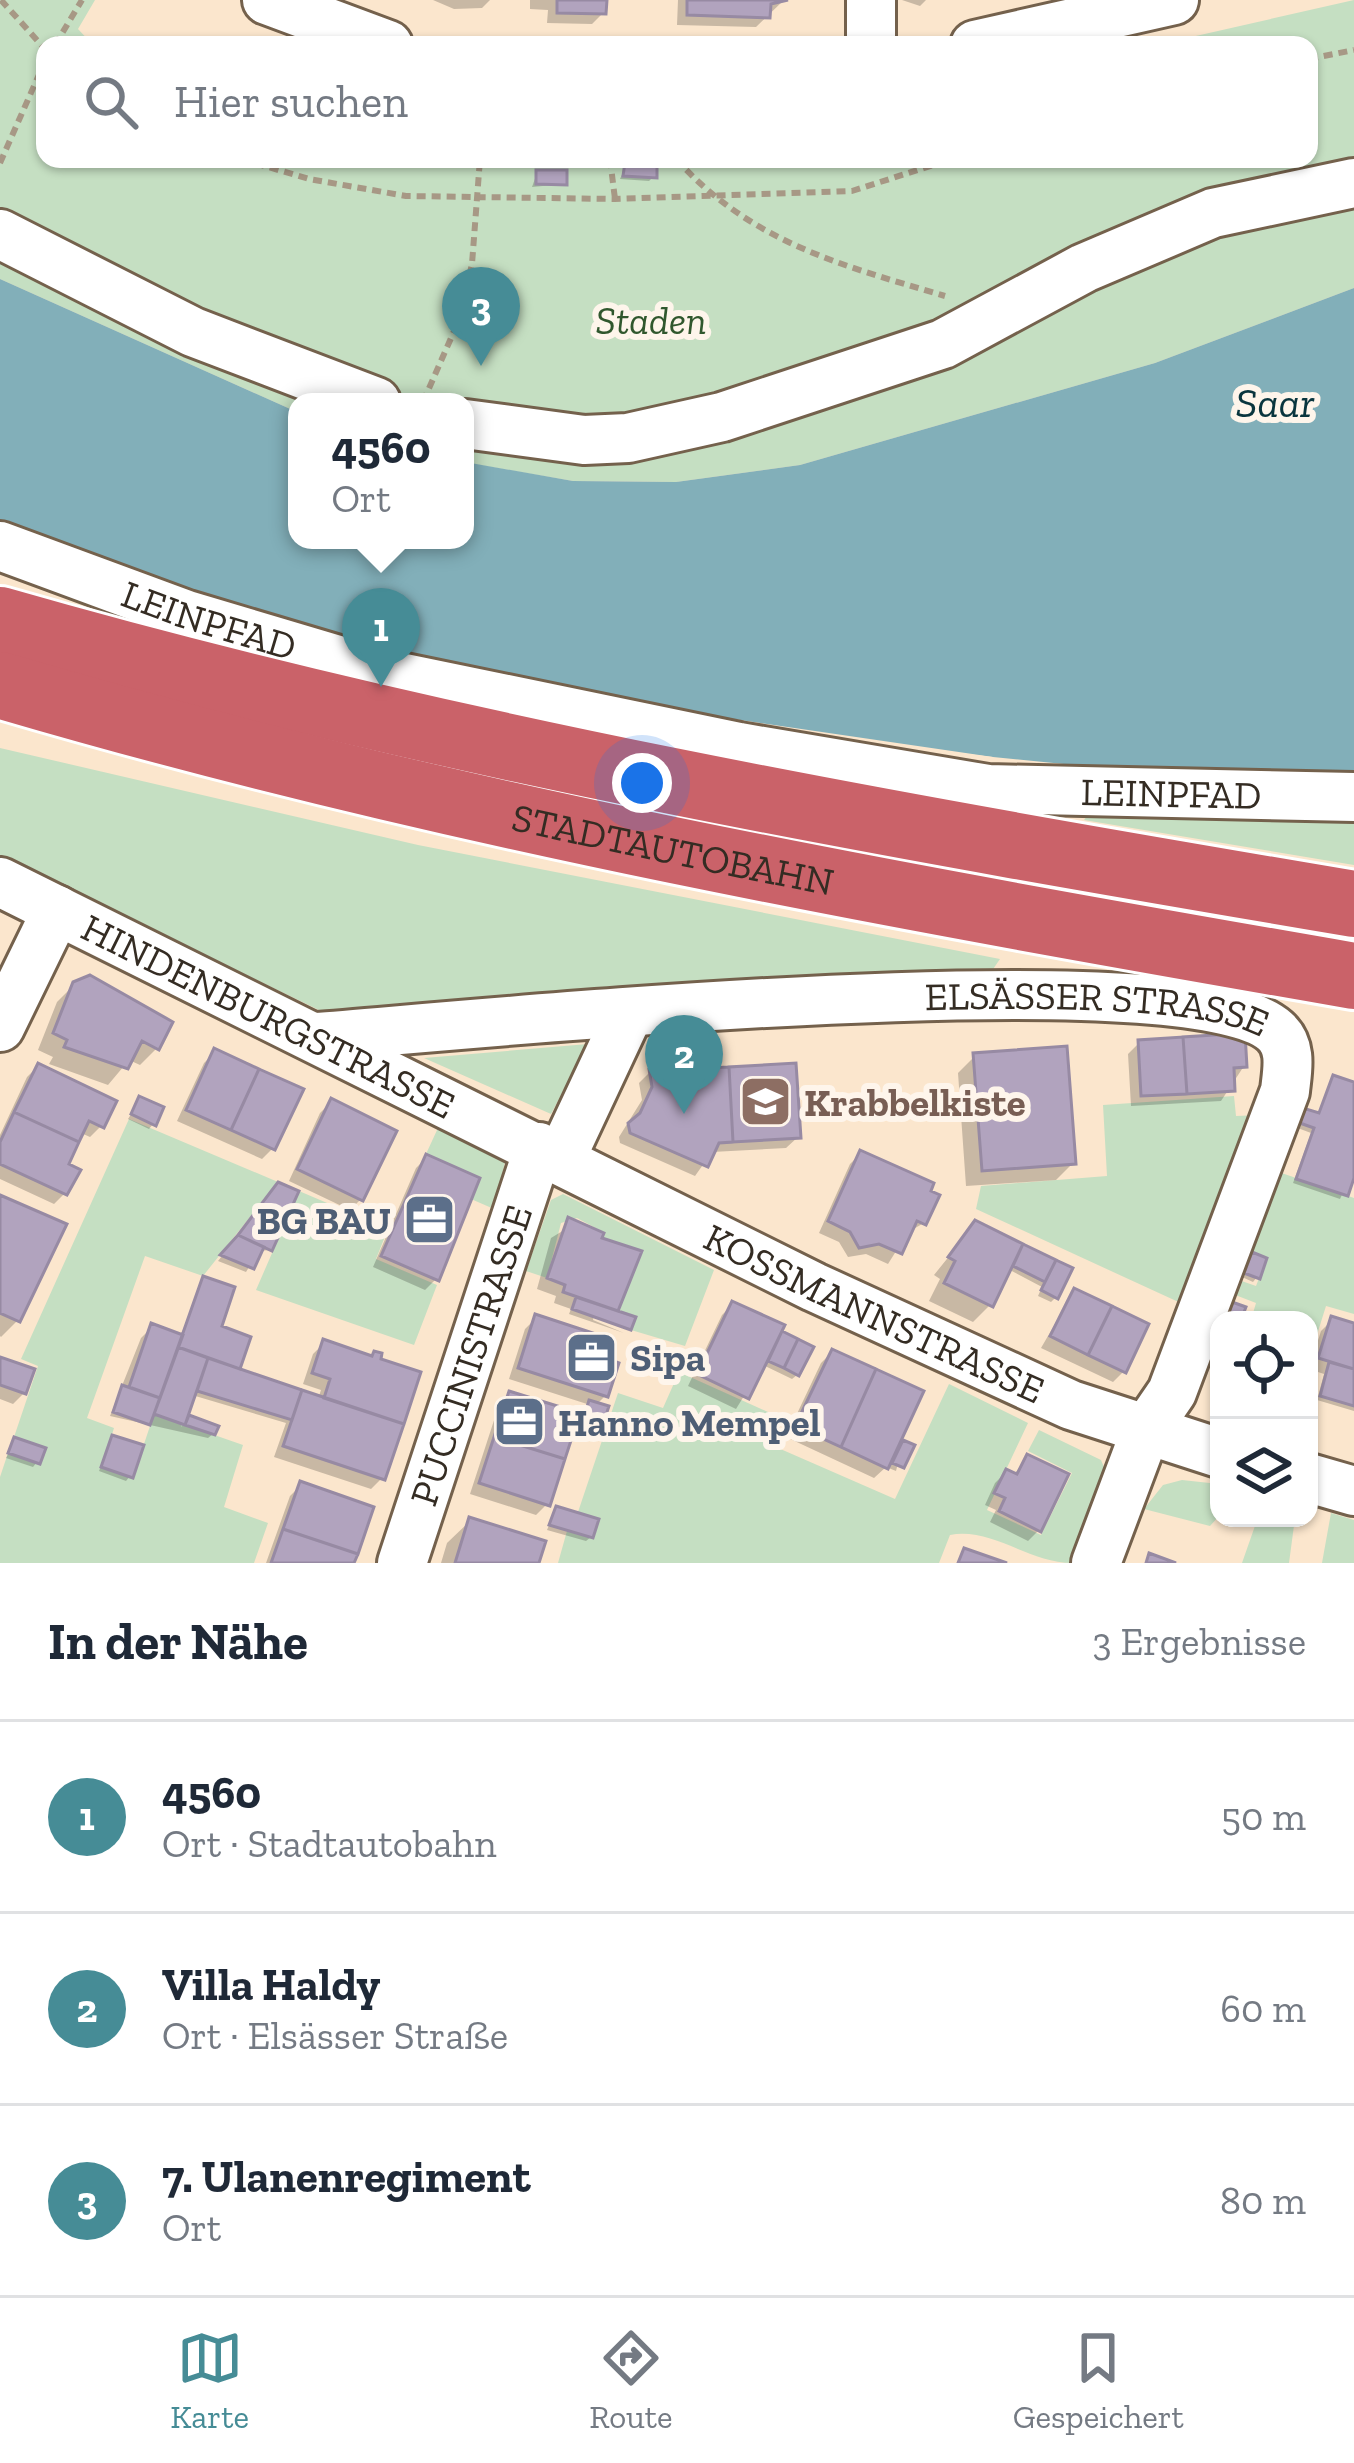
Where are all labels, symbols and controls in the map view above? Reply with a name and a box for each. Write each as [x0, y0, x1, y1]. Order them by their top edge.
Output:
search box [36, 36, 1318, 168]
icon: search [78, 69, 144, 135]
text: Hier suchen [174, 75, 408, 129]
pin: 3 [442, 267, 520, 366]
park label: Staden [596, 297, 706, 344]
water label: Saar [1236, 377, 1315, 428]
popup [288, 393, 474, 549]
text: 4560 [331, 421, 431, 475]
text: Ort [331, 475, 391, 522]
street label: LEINPFAD [116, 570, 302, 670]
pin: 1 [342, 588, 420, 687]
your location [612, 753, 672, 813]
street label: LEINPFAD [1080, 768, 1262, 818]
street label: STADTAUTOBAHN [508, 793, 838, 905]
street label: HINDENBURGSTRASSE [74, 903, 463, 1128]
street label: ELSÄSSER STRASSE [924, 971, 1276, 1046]
pin: 2 [645, 1015, 723, 1114]
school or university icon: Krabbelkiste [737, 1074, 793, 1130]
place label: Krabbelkiste [804, 1079, 1026, 1126]
office icon: BG BAU [402, 1192, 458, 1248]
place label: BG BAU [257, 1197, 391, 1244]
street label: PUCCINISTRASSE [399, 1199, 542, 1511]
street label: KOSSMANNSTRASSE [697, 1213, 1052, 1413]
map controls [1210, 1311, 1318, 1527]
button: locate [1210, 1311, 1318, 1419]
office icon: Sipa [563, 1329, 619, 1385]
place label: Sipa [630, 1334, 706, 1381]
office icon: Hanno Mempel [491, 1394, 547, 1450]
place label: Hanno Mempel [558, 1399, 821, 1446]
button: layers [1210, 1419, 1318, 1527]
text: In der Nähe [48, 1611, 308, 1672]
text: 3 Ergebnisse [1092, 1618, 1306, 1665]
text: 4560 [162, 1766, 261, 1820]
text: 1 [79, 1793, 95, 1840]
text: 50 m [1221, 1793, 1306, 1840]
text: Ort · Stadtautobahn [162, 1820, 497, 1867]
text: Villa Haldy [162, 1958, 380, 2012]
text: 2 [77, 1985, 97, 2032]
text: 60 m [1220, 1985, 1306, 2032]
text: Ort · Elsässer Straße [162, 2012, 508, 2059]
text: 7. Ulanenregiment [162, 2150, 531, 2204]
text: 3 [77, 2177, 97, 2224]
text: 80 m [1220, 2177, 1306, 2224]
text: Ort [162, 2204, 221, 2251]
tab: Karte [170, 2325, 249, 2436]
tab: Route [589, 2325, 672, 2436]
tab: Gespeichert [1013, 2325, 1184, 2436]

